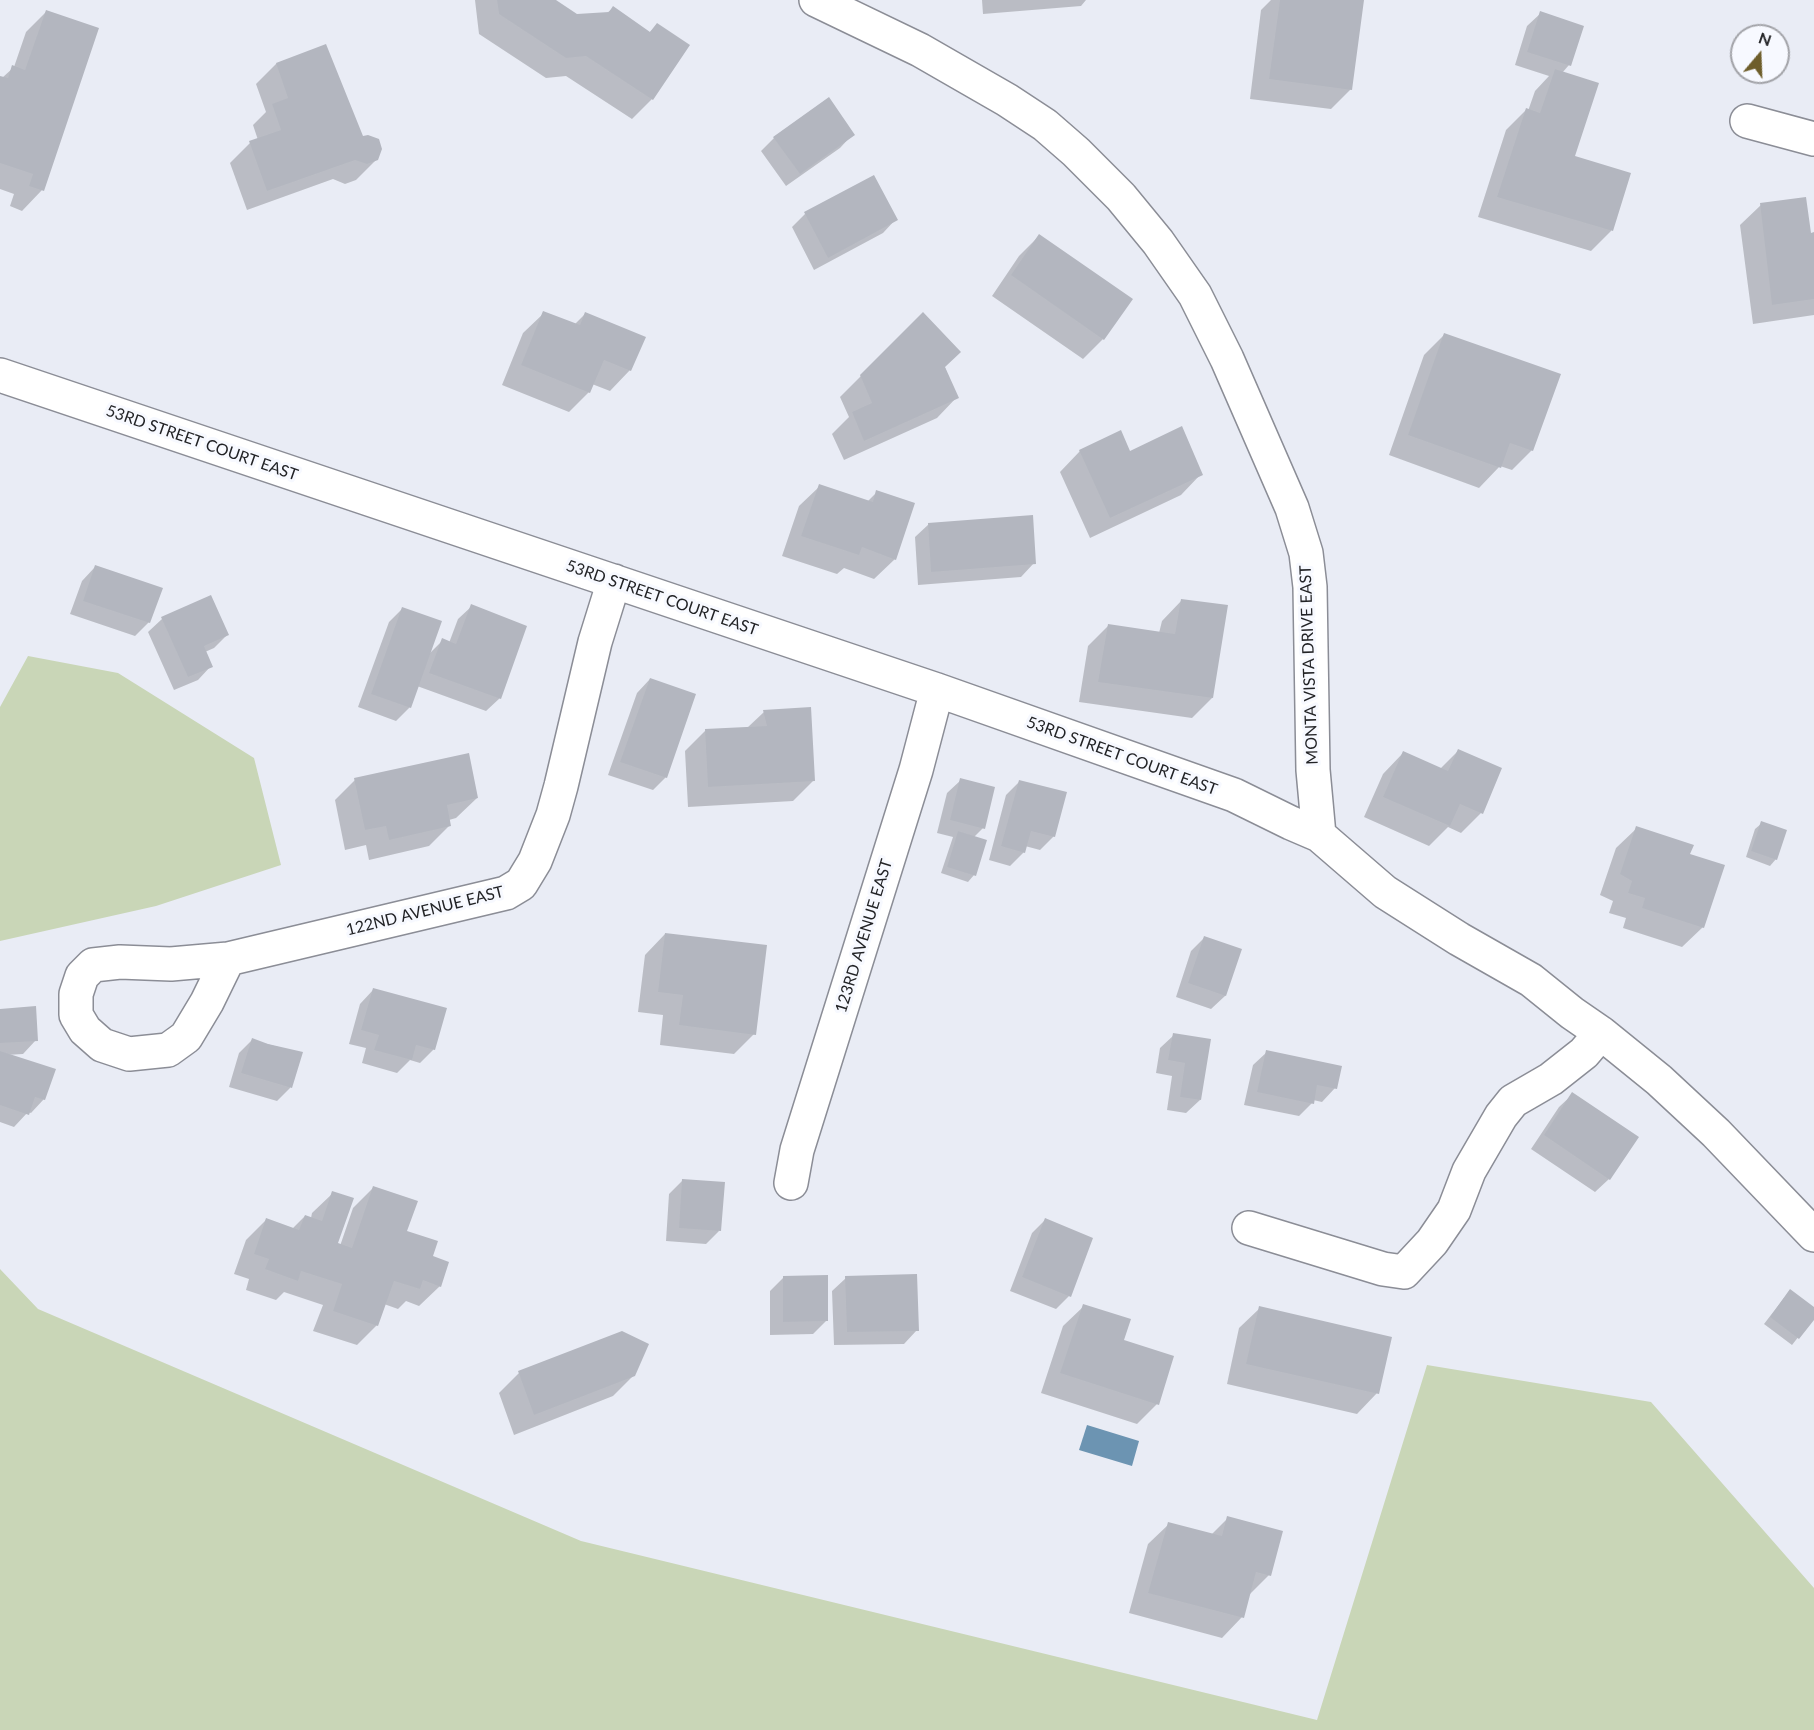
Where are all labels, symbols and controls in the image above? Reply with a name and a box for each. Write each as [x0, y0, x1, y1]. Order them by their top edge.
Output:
north arrow [1730, 24, 1790, 84]
text: N [1756, 27, 1774, 49]
street label: 53RD STREET COURT EAST [104, 401, 300, 485]
street label: 53RD STREET COURT EAST [564, 556, 760, 640]
street label: MONTA VISTA DRIVE EAST [1296, 565, 1322, 765]
street label: 53RD STREET COURT EAST [1024, 713, 1220, 799]
street label: 123RD AVENUE EAST [831, 857, 897, 1015]
street label: 122ND AVENUE EAST [344, 882, 506, 940]

